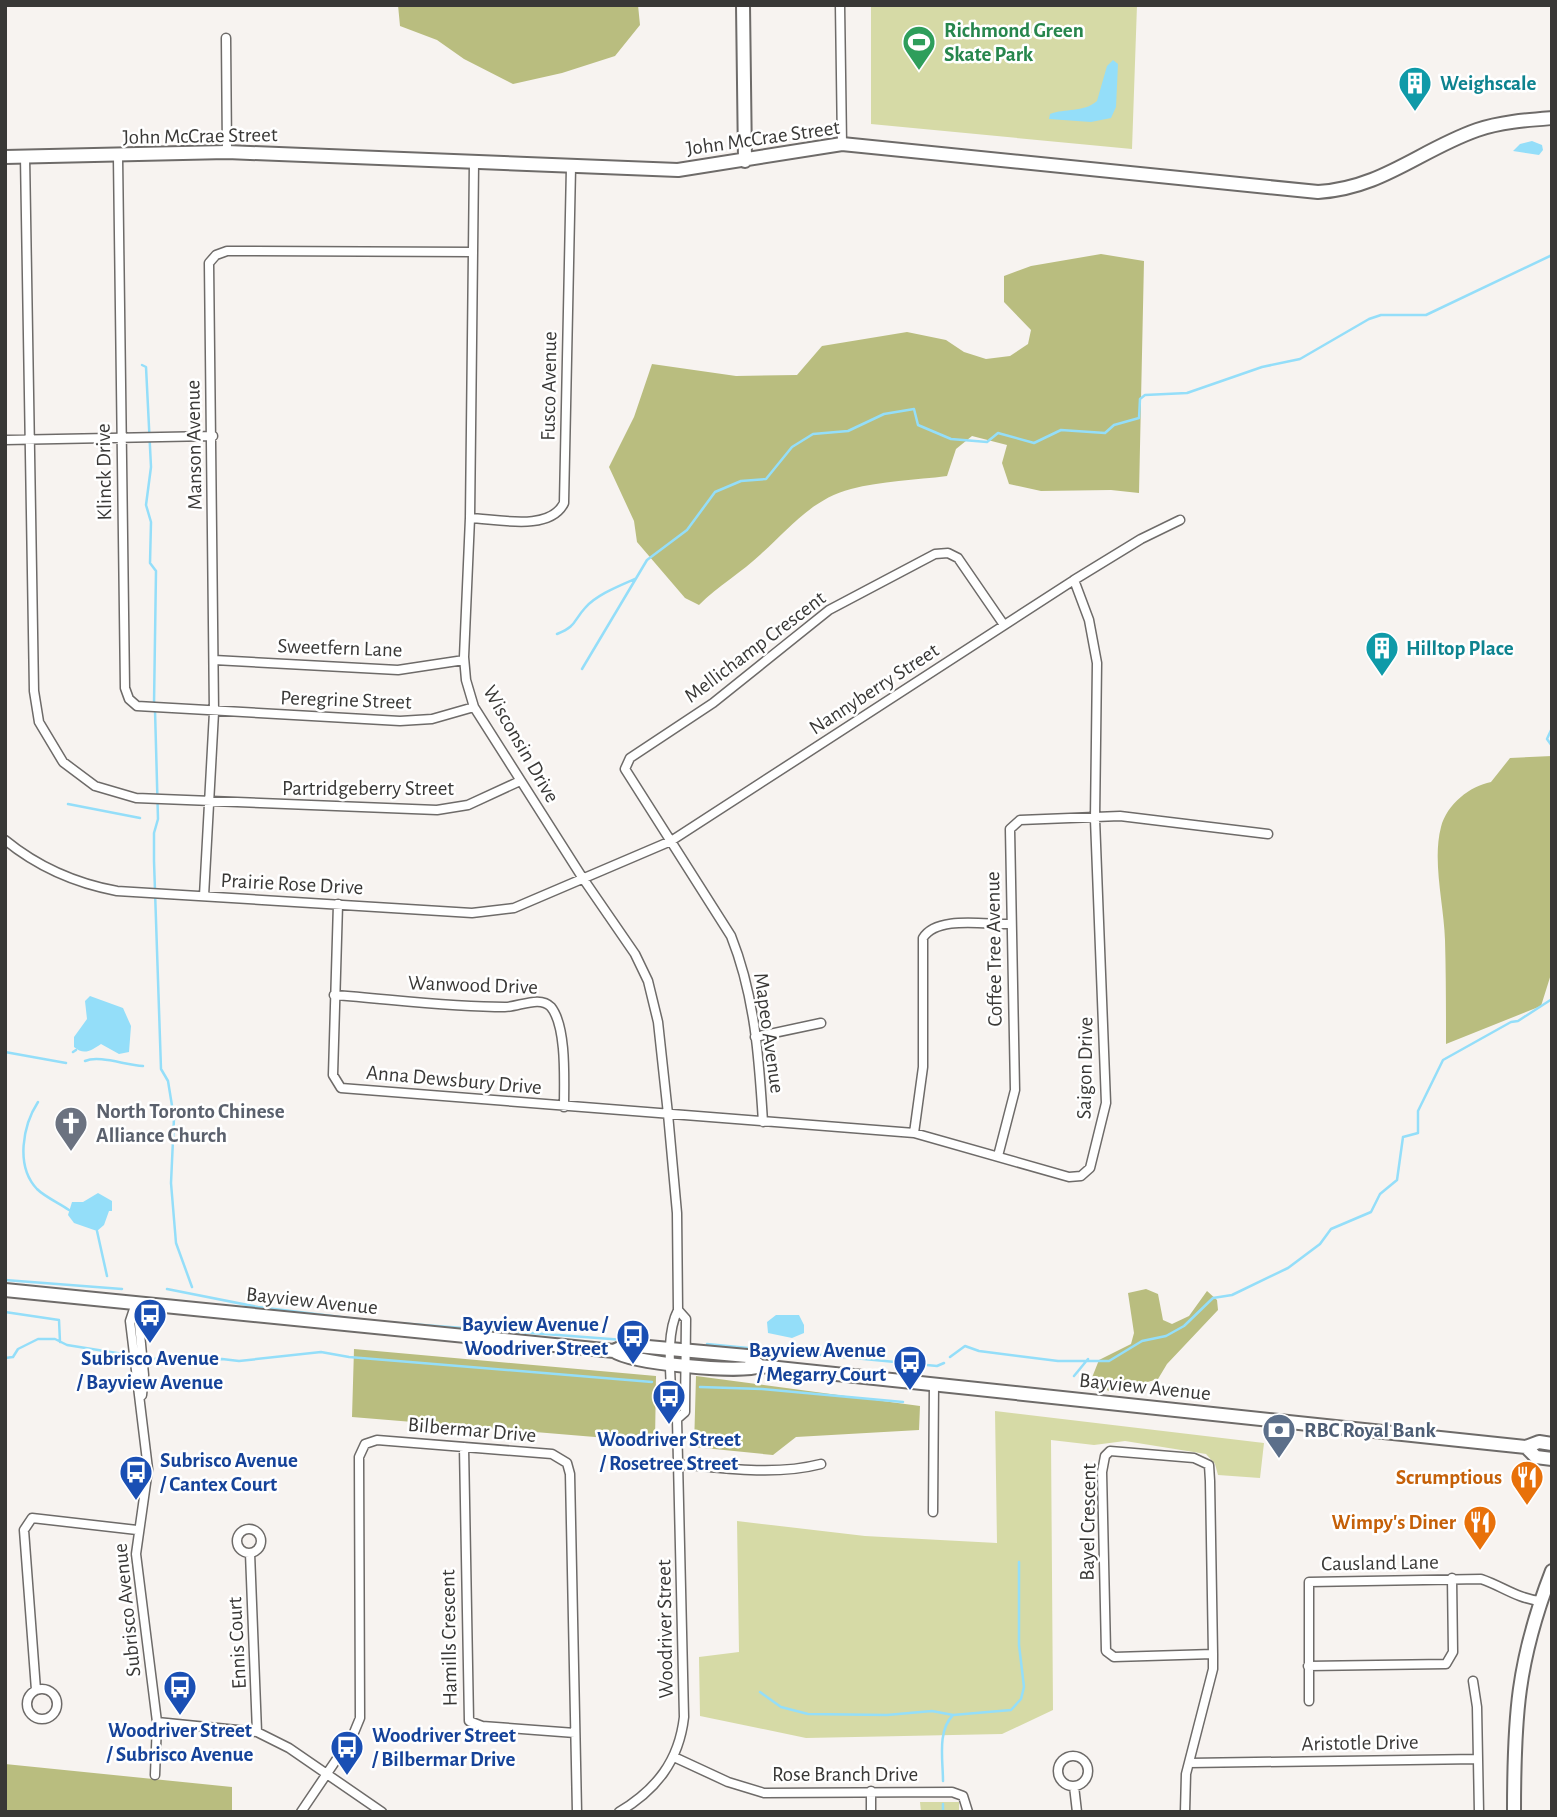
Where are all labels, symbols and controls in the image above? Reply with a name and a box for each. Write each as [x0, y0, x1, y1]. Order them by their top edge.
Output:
place label: Richmond Green Skate Park [944, 20, 1084, 65]
sports icon: Richmond Green Skate Park [900, 23, 938, 72]
building icon: Weighscale [1396, 64, 1434, 113]
place label: Weighscale [1440, 73, 1537, 94]
street label: John McCrae Street [685, 117, 841, 159]
street label: John McCrae Street [122, 124, 278, 148]
street label: Fusco Avenue [538, 331, 560, 441]
street label: Manson Avenue [182, 380, 206, 510]
street label: Klinck Drive [93, 423, 115, 521]
street label: Mellichamp Crescent [680, 587, 830, 707]
building icon: Hilltop Place [1363, 629, 1401, 678]
street label: Sweetfern Lane [277, 635, 403, 661]
place label: Hilltop Place [1406, 638, 1514, 659]
street label: Nannyberry Street [806, 639, 943, 739]
street label: Wisconsin Drive [479, 682, 563, 806]
street label: Peregrine Street [280, 687, 412, 713]
street label: Partridgeberry Street [282, 778, 454, 799]
street label: Prairie Rose Drive [220, 870, 364, 898]
street label: Coffee Tree Avenue [982, 871, 1006, 1027]
street label: Mapeo Avenue [750, 971, 788, 1095]
street label: Wanwood Drive [408, 972, 538, 998]
street label: Saigon Drive [1074, 1017, 1096, 1119]
street label: Anna Dewsbury Drive [365, 1062, 543, 1098]
place label: North Toronto Chinese Alliance Church [96, 1101, 285, 1146]
church icon: North Toronto Chinese Alliance Church [52, 1104, 90, 1153]
street label: Bayview Avenue [245, 1284, 379, 1318]
bus stop icon: Subrisco Avenue / Bayview Avenue [131, 1296, 169, 1345]
place label: Bayview Avenue / Woodriver Street [462, 1314, 609, 1359]
bus stop icon: Bayview Avenue / Woodriver Street [614, 1317, 652, 1366]
place label: Bayview Avenue / Megarry Court [749, 1340, 886, 1385]
bus stop icon: Bayview Avenue / Megarry Court [891, 1343, 929, 1392]
place label: Subrisco Avenue / Bayview Avenue [76, 1348, 223, 1393]
street label: Bayview Avenue [1078, 1370, 1212, 1404]
bus stop icon: Woodriver Street / Rosetree Street [650, 1377, 688, 1426]
bank icon: RBC Royal Bank [1260, 1411, 1298, 1460]
street label: Bilbermar Drive [407, 1414, 537, 1446]
place label: RBC Royal Bank [1304, 1420, 1437, 1441]
place label: Woodriver Street / Rosetree Street [597, 1429, 741, 1474]
place label: Subrisco Avenue / Cantex Court [159, 1450, 298, 1495]
bus stop icon: Subrisco Avenue / Cantex Court [117, 1453, 155, 1502]
restaurant icon: Scrumptious [1508, 1458, 1546, 1507]
street label: Bayel Crescent [1076, 1463, 1100, 1581]
place label: Scrumptious [1396, 1467, 1502, 1488]
restaurant icon: Wimpy's Diner [1461, 1503, 1499, 1552]
place label: Wimpy's Diner [1332, 1512, 1457, 1533]
street label: Subrisco Avenue [110, 1542, 144, 1678]
street label: Causland Lane [1321, 1551, 1439, 1575]
street label: Woodriver Street [653, 1559, 677, 1699]
street label: Hamills Crescent [437, 1569, 461, 1707]
street label: Ennis Court [224, 1596, 250, 1690]
bus stop icon: Woodriver Street / Subrisco Avenue [161, 1668, 199, 1717]
place label: Woodriver Street / Subrisco Avenue [106, 1720, 254, 1765]
place label: Woodriver Street / Bilbermar Drive [371, 1725, 516, 1770]
bus stop icon: Woodriver Street / Bilbermar Drive [328, 1728, 366, 1777]
street label: Aristotle Drive [1301, 1731, 1419, 1755]
street label: Rose Branch Drive [772, 1764, 918, 1785]

